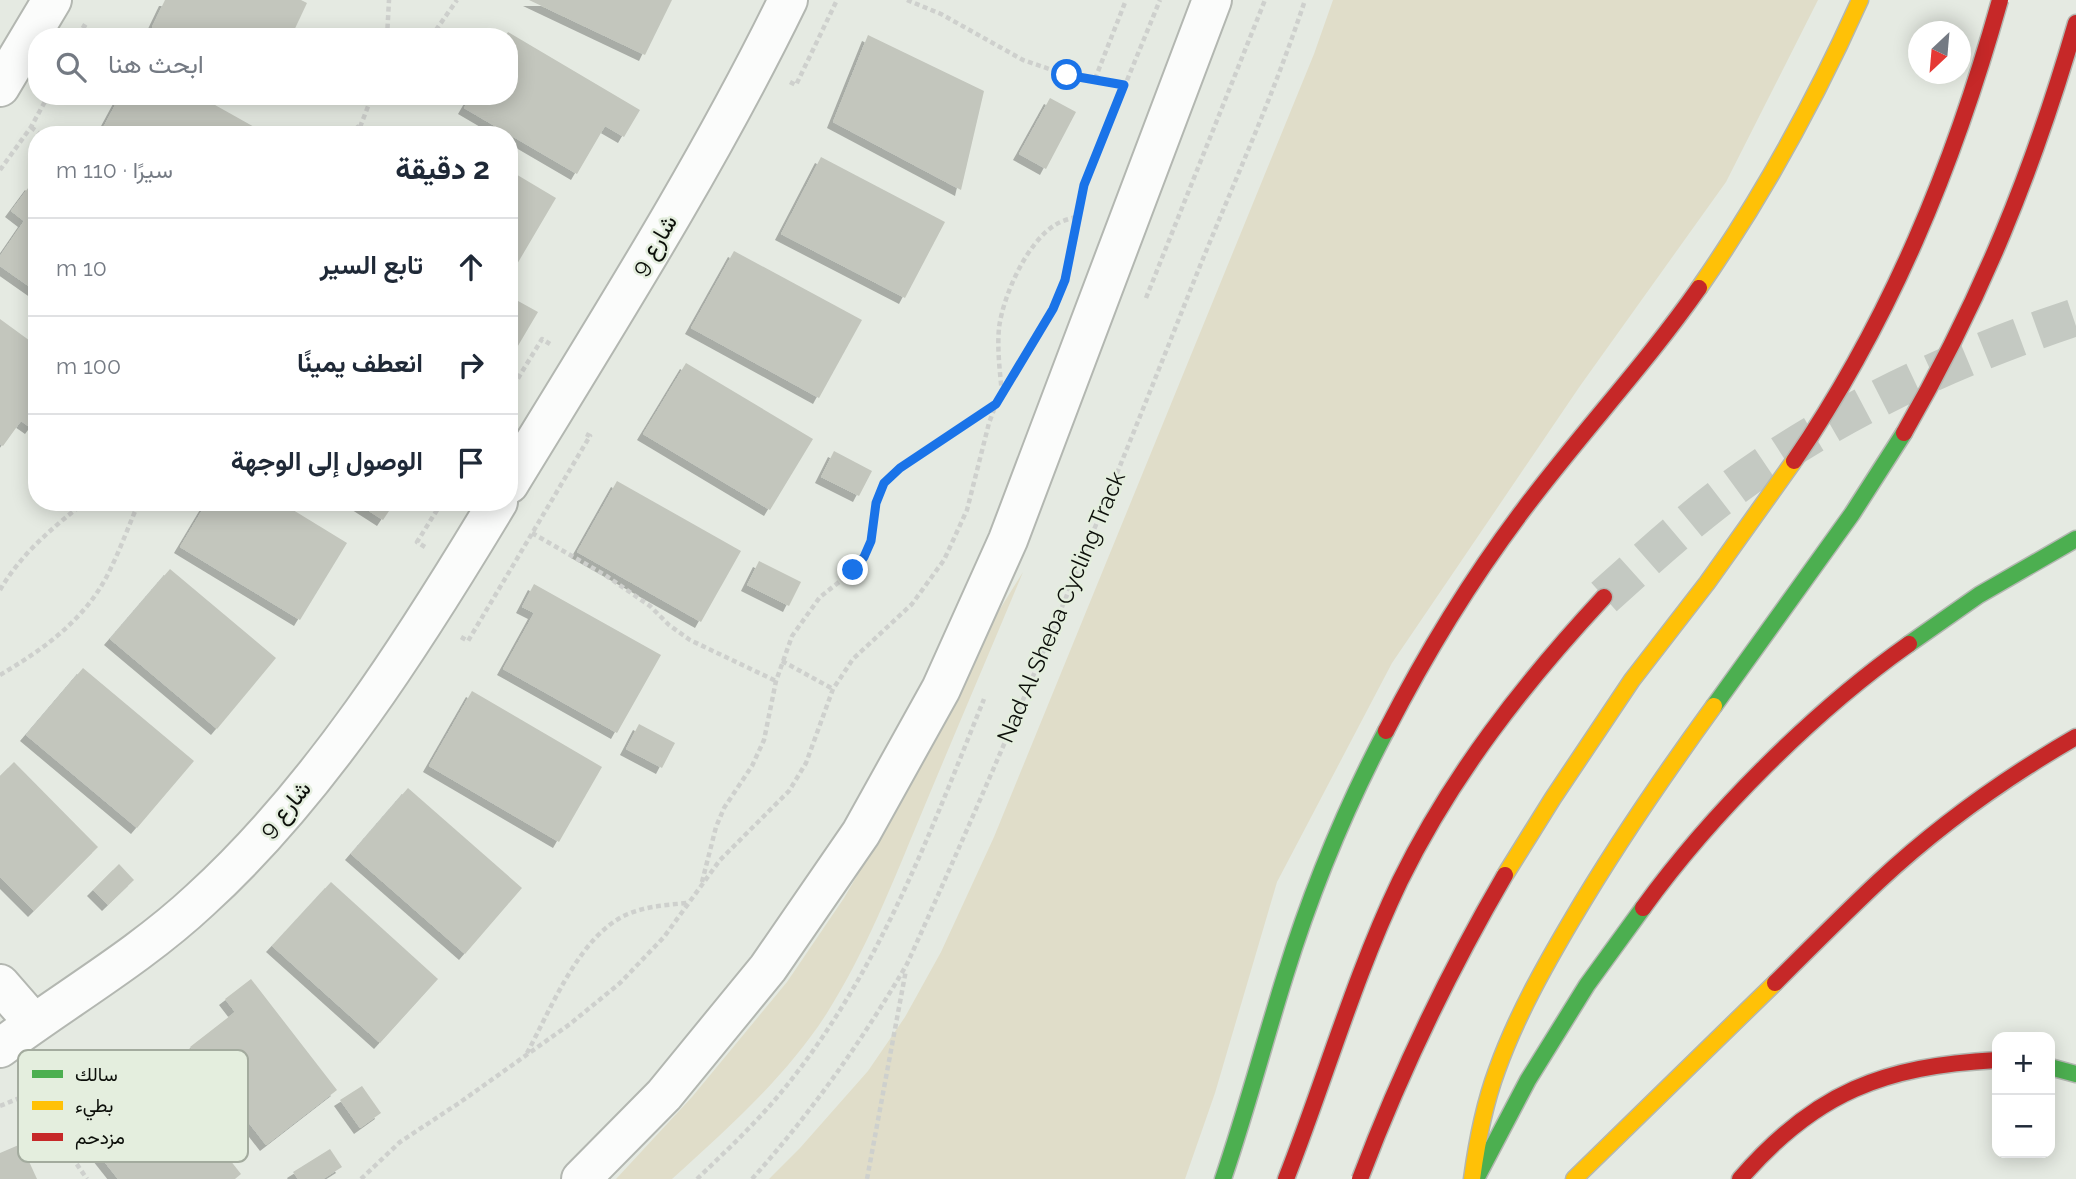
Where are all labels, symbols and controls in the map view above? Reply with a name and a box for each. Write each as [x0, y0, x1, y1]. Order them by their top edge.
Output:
north arrow [1908, 21, 1971, 84]
search box [28, 28, 518, 105]
icon: search [52, 48, 90, 86]
text: ابحث هنا [108, 49, 204, 79]
route start [1051, 59, 1082, 90]
text: 2 دقيقة [395, 151, 490, 186]
text: سيرًا · 110 m [56, 156, 173, 183]
street label: شارع 9 [625, 210, 685, 281]
icon: ahead [452, 248, 490, 286]
text: تابع السير [320, 250, 423, 280]
text: 10 m [56, 254, 107, 281]
icon: right [452, 346, 490, 384]
text: انعطف يمينًا [297, 348, 423, 378]
text: 100 m [56, 352, 121, 379]
icon: arrive [452, 444, 490, 482]
text: الوصول إلى الوجهة [231, 446, 423, 476]
street label: Nad Al Sheba Cycling Track [991, 467, 1130, 746]
route end [837, 554, 868, 585]
street label: شارع 9 [253, 775, 318, 844]
map controls [1992, 1032, 2055, 1158]
button: + [1992, 1032, 2055, 1095]
legend [18, 1050, 248, 1162]
text: سالك [75, 1063, 118, 1085]
text: بطيء [75, 1094, 113, 1121]
button: − [1992, 1095, 2055, 1158]
text: مزدحم [75, 1126, 125, 1150]

